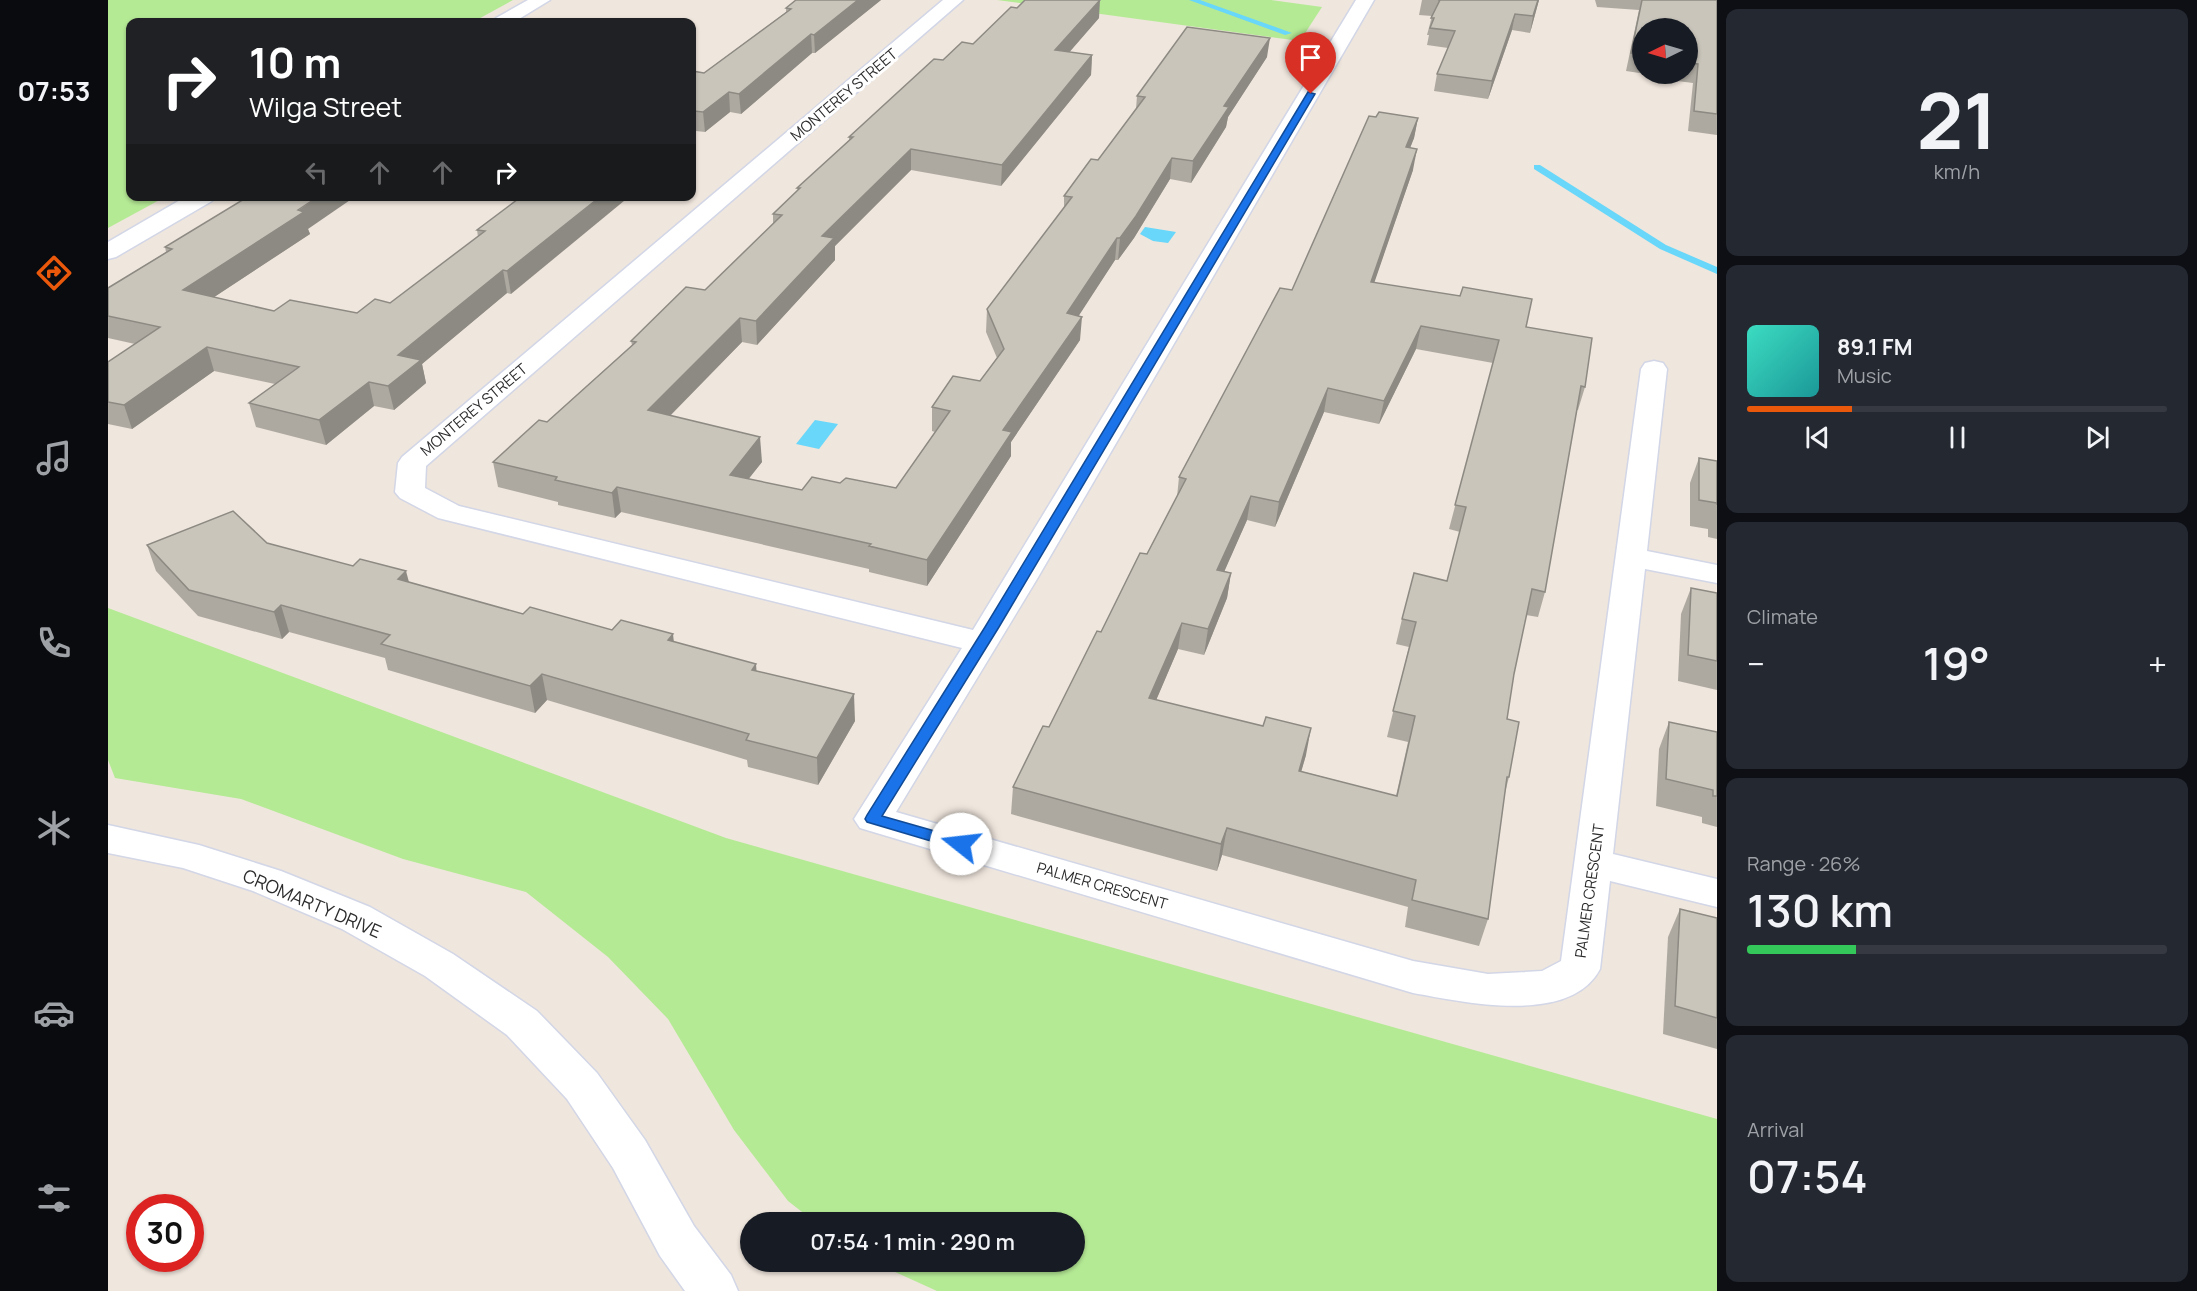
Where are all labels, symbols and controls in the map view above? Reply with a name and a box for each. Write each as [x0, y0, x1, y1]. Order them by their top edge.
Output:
north arrow [1632, 18, 1698, 84]
map controls [1632, 18, 1698, 84]
pin [1285, 32, 1336, 94]
text: 10 m [249, 33, 341, 91]
icon: arrive [1294, 41, 1327, 74]
icon: right [150, 42, 228, 120]
street label: MONTEREY STREET [786, 44, 902, 146]
text: 21 [1917, 66, 1997, 172]
text: 07:53 [18, 72, 90, 109]
text: Wilga Street [249, 88, 402, 125]
icon: left [300, 156, 333, 189]
icon: ahead [363, 156, 396, 189]
icon: ahead [426, 156, 459, 189]
icon: right [489, 156, 522, 189]
text: km/h [1934, 158, 1980, 185]
icon: directions [33, 252, 75, 294]
text: 89.1 FM [1837, 332, 1912, 362]
street label: MONTEREY STREET [416, 359, 532, 461]
text: Music [1837, 362, 1892, 389]
icon: previous [1801, 421, 1834, 454]
icon: pause [1941, 421, 1974, 454]
icon: next [2081, 421, 2114, 454]
icon: music [33, 437, 75, 479]
text: Climate [1747, 603, 1818, 630]
icon: phone [33, 622, 75, 664]
text: 19° [1923, 632, 1990, 694]
text: − [1747, 641, 1765, 686]
text: + [2148, 641, 2167, 686]
icon: climate [33, 807, 75, 849]
position arrow [929, 812, 993, 876]
street label: PALMER CRESCENT [1570, 822, 1609, 959]
text: Range · 26% [1747, 850, 1861, 877]
street label: PALMER CRESCENT [1034, 857, 1170, 914]
street label: CROMARTY DRIVE [240, 863, 385, 943]
text: 130 km [1747, 879, 1893, 941]
icon: car [33, 992, 75, 1034]
text: Arrival [1747, 1116, 1804, 1143]
text: 07:54 [1747, 1145, 1868, 1207]
icon: filters [33, 1177, 75, 1219]
speed limit sign: 30 [126, 1194, 204, 1272]
text: 07:54 · 1 min · 290 m [810, 1227, 1015, 1257]

